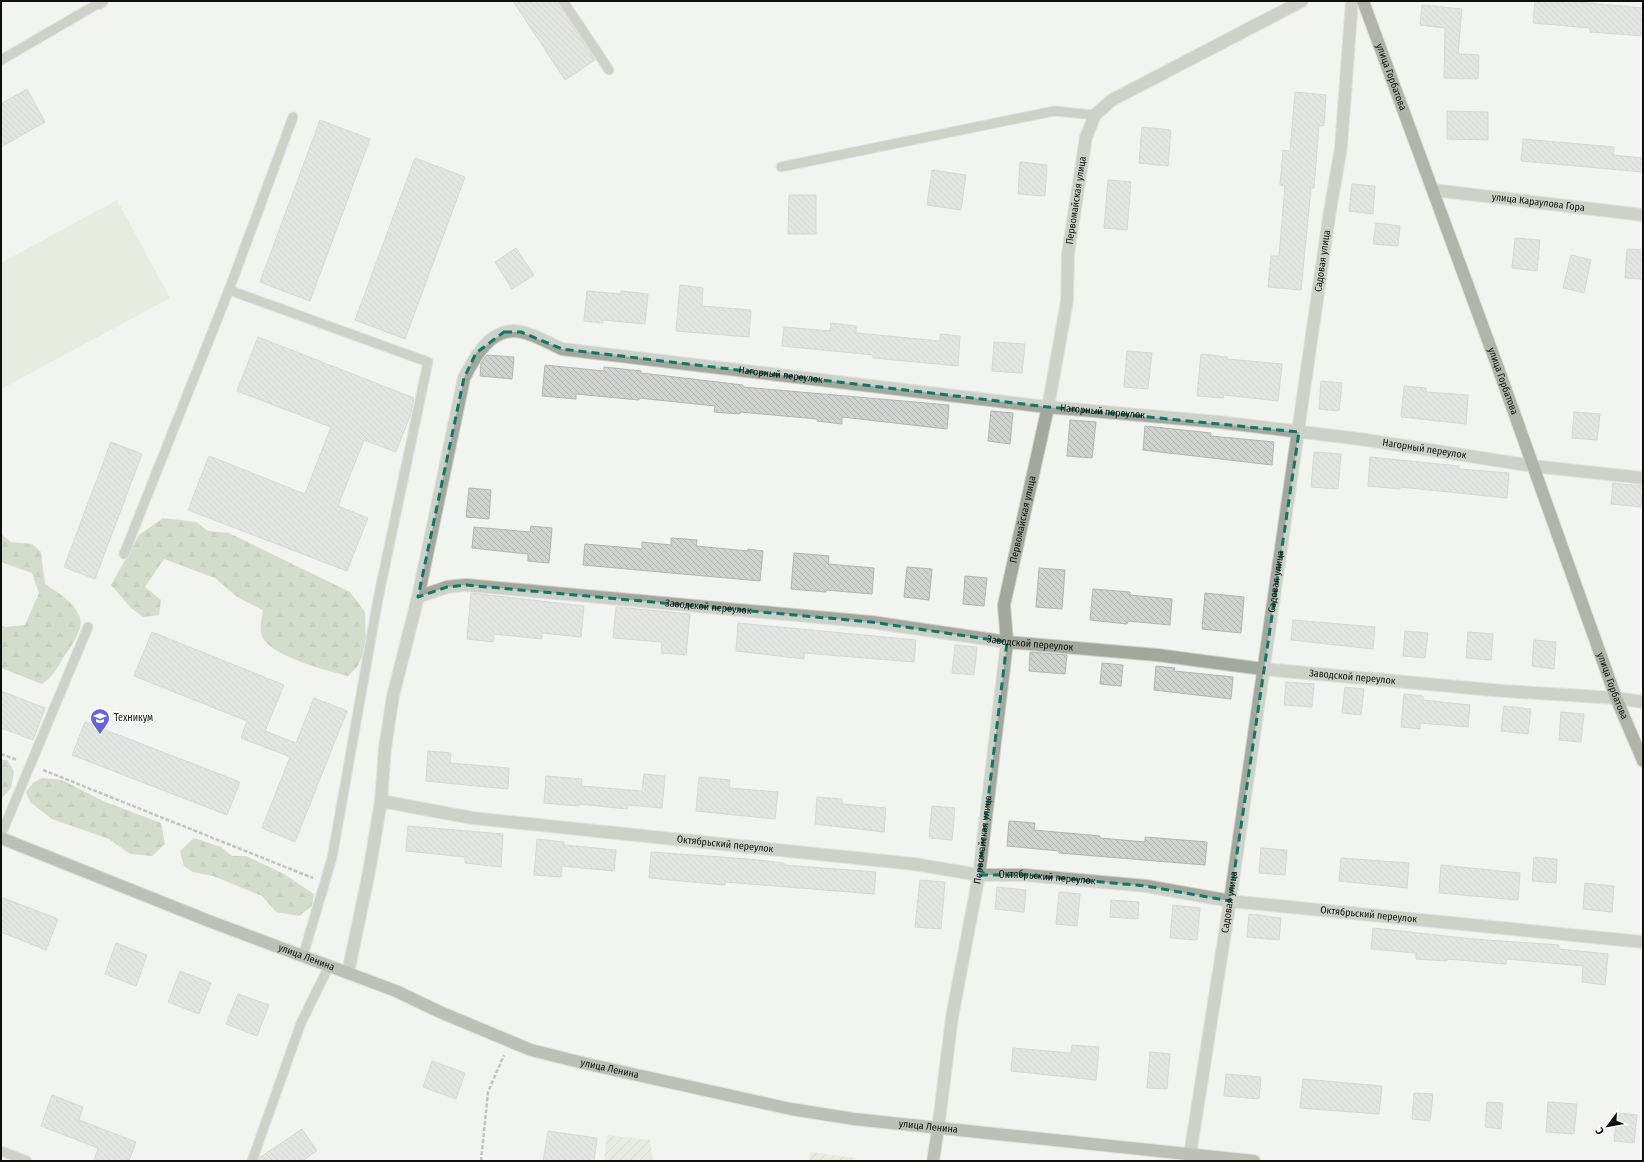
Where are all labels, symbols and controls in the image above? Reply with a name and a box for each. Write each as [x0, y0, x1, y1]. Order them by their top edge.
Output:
street label: улица Горбатова [1373, 42, 1409, 112]
street label: Первомайская улица [1064, 155, 1089, 245]
street label: улица Караулова Гора [1491, 191, 1586, 214]
street label: Садовая улица [1312, 229, 1333, 293]
street label: улица Горбатова [1485, 346, 1520, 416]
street label: Нагорный переулок [738, 364, 824, 386]
street label: Нагорный переулок [1060, 402, 1146, 421]
street label: Нагорный переулок [1381, 437, 1467, 462]
street label: Первомайская улица [1008, 474, 1039, 564]
street label: Садовая улица [1266, 550, 1287, 613]
street label: Заводской переулок [664, 597, 752, 617]
street label: Заводской переулок [986, 633, 1074, 654]
street label: улица Горбатова [1594, 651, 1630, 721]
street label: Заводской переулок [1308, 667, 1396, 687]
school or university icon: Техникум [89, 707, 111, 735]
place label: Техникум [114, 712, 153, 724]
street label: Первомайская улица [971, 795, 995, 885]
street label: Октябрьский переулок [676, 833, 774, 855]
street label: Октябрьский переулок [999, 869, 1096, 887]
street label: Садовая улица [1219, 870, 1240, 934]
street label: Октябрьский переулок [1320, 904, 1418, 926]
street label: улица Ленина [277, 941, 336, 974]
street label: улица Ленина [579, 1057, 640, 1081]
north arrow [1588, 1106, 1628, 1146]
street label: улица Ленина [898, 1118, 958, 1136]
text: С [1593, 1125, 1607, 1137]

